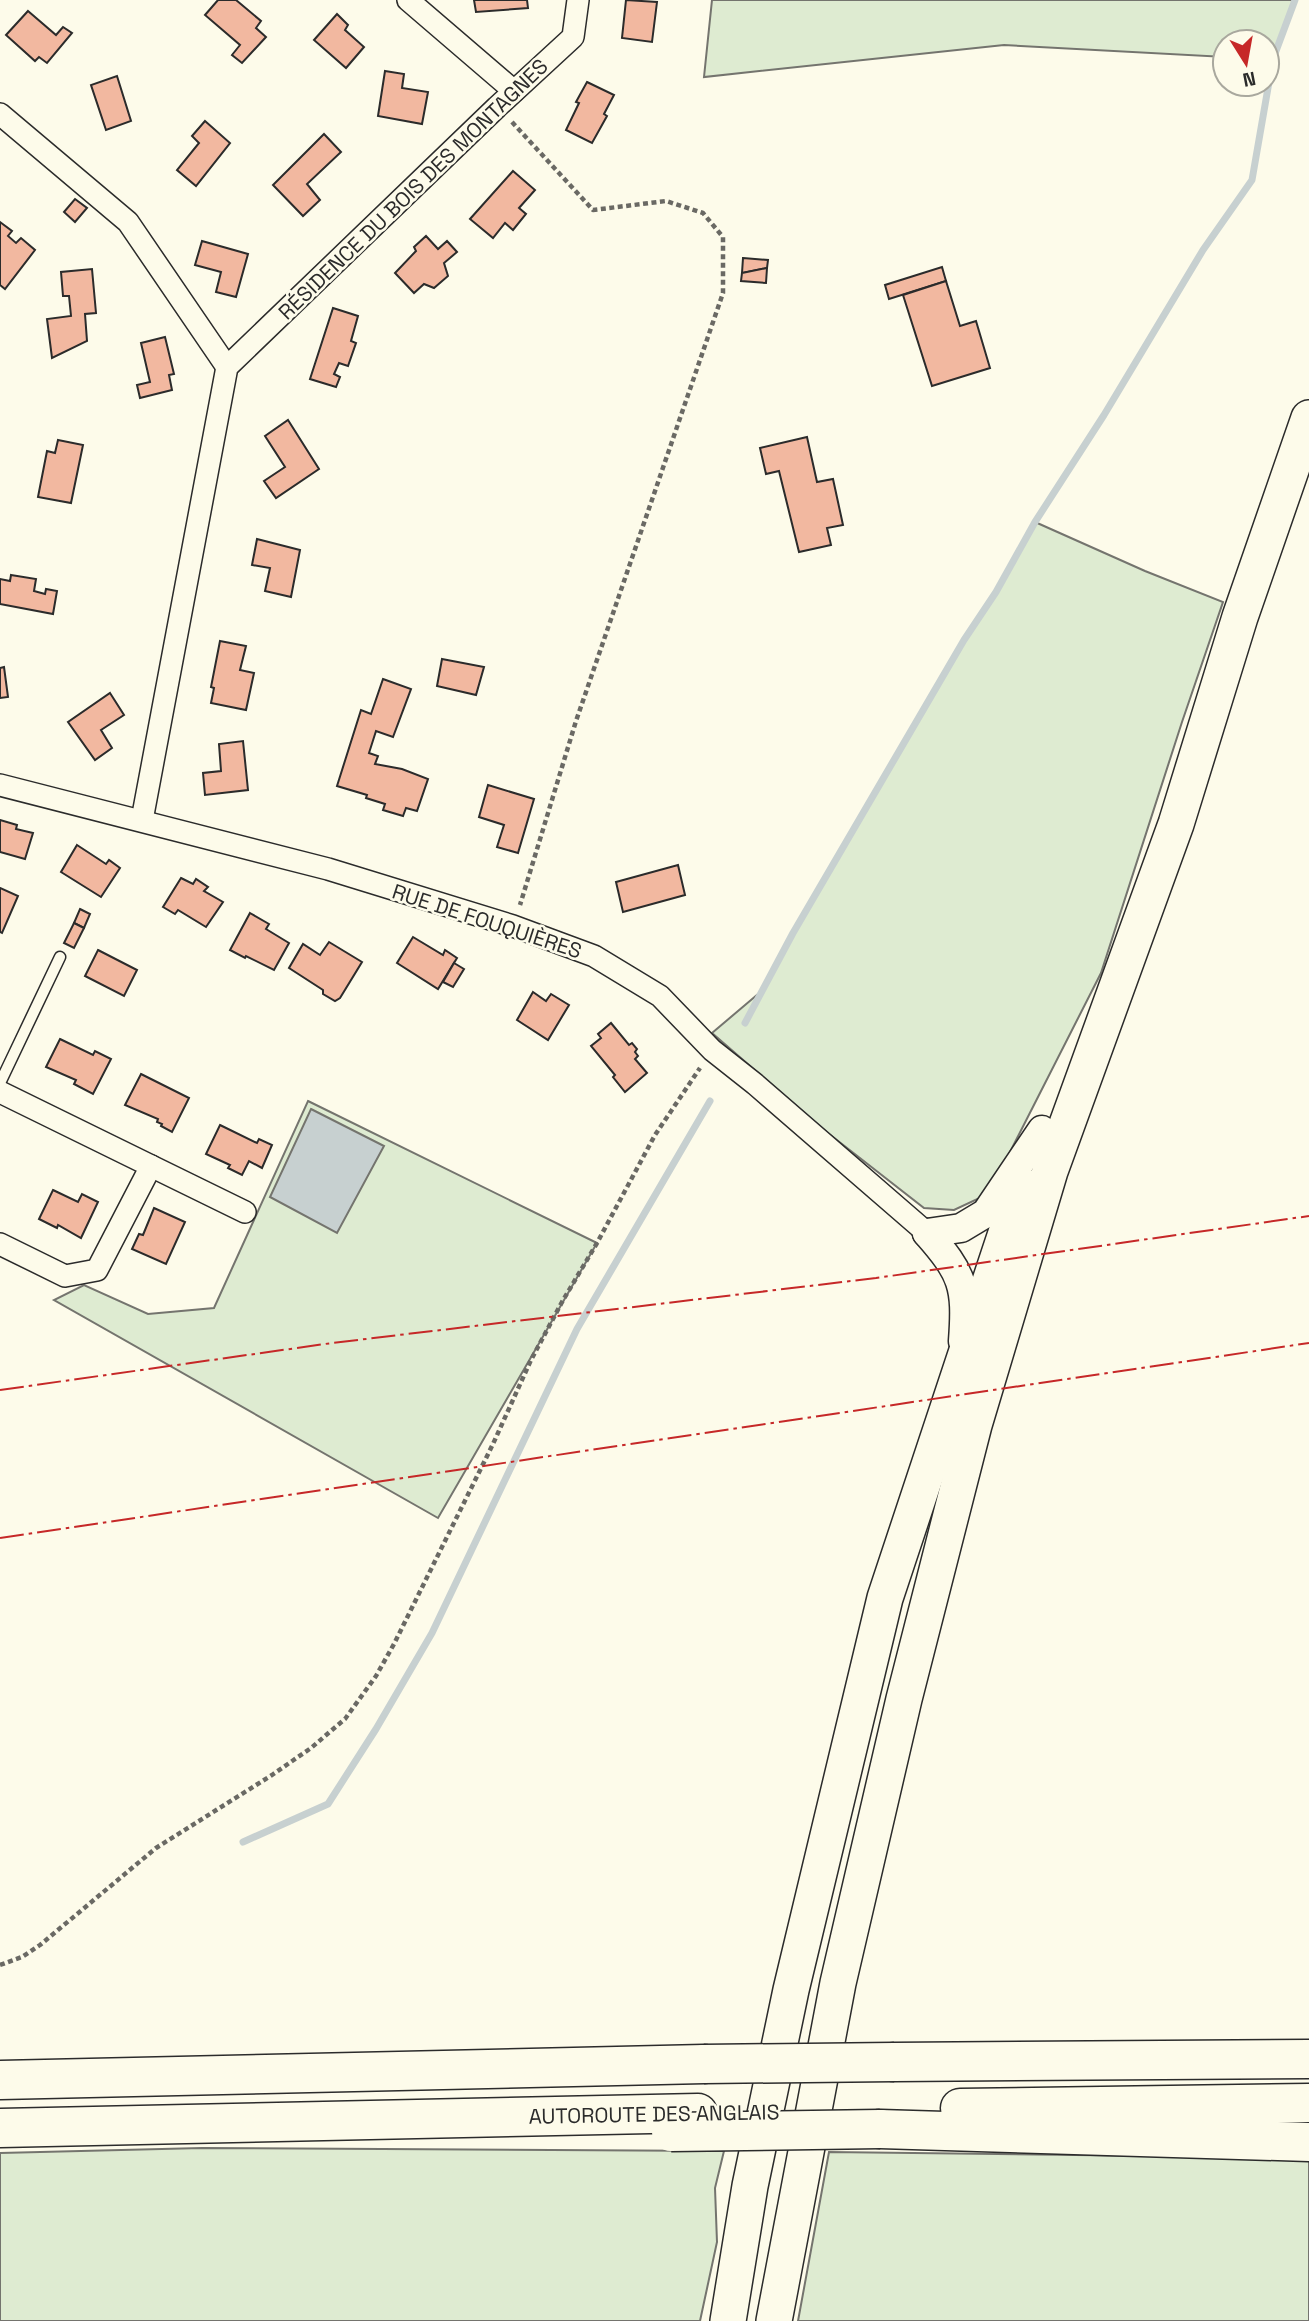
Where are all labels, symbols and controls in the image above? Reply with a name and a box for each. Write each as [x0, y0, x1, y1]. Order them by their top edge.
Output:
north arrow [1211, 28, 1281, 98]
street label: RÉSIDENCE DU BOIS DES MONTAGNES [272, 53, 554, 325]
text: N [1241, 66, 1258, 93]
street label: RUE DE FOUQUIÈRES [389, 878, 585, 964]
street label: AUTOROUTE DES ANGLAIS [528, 2098, 780, 2130]

